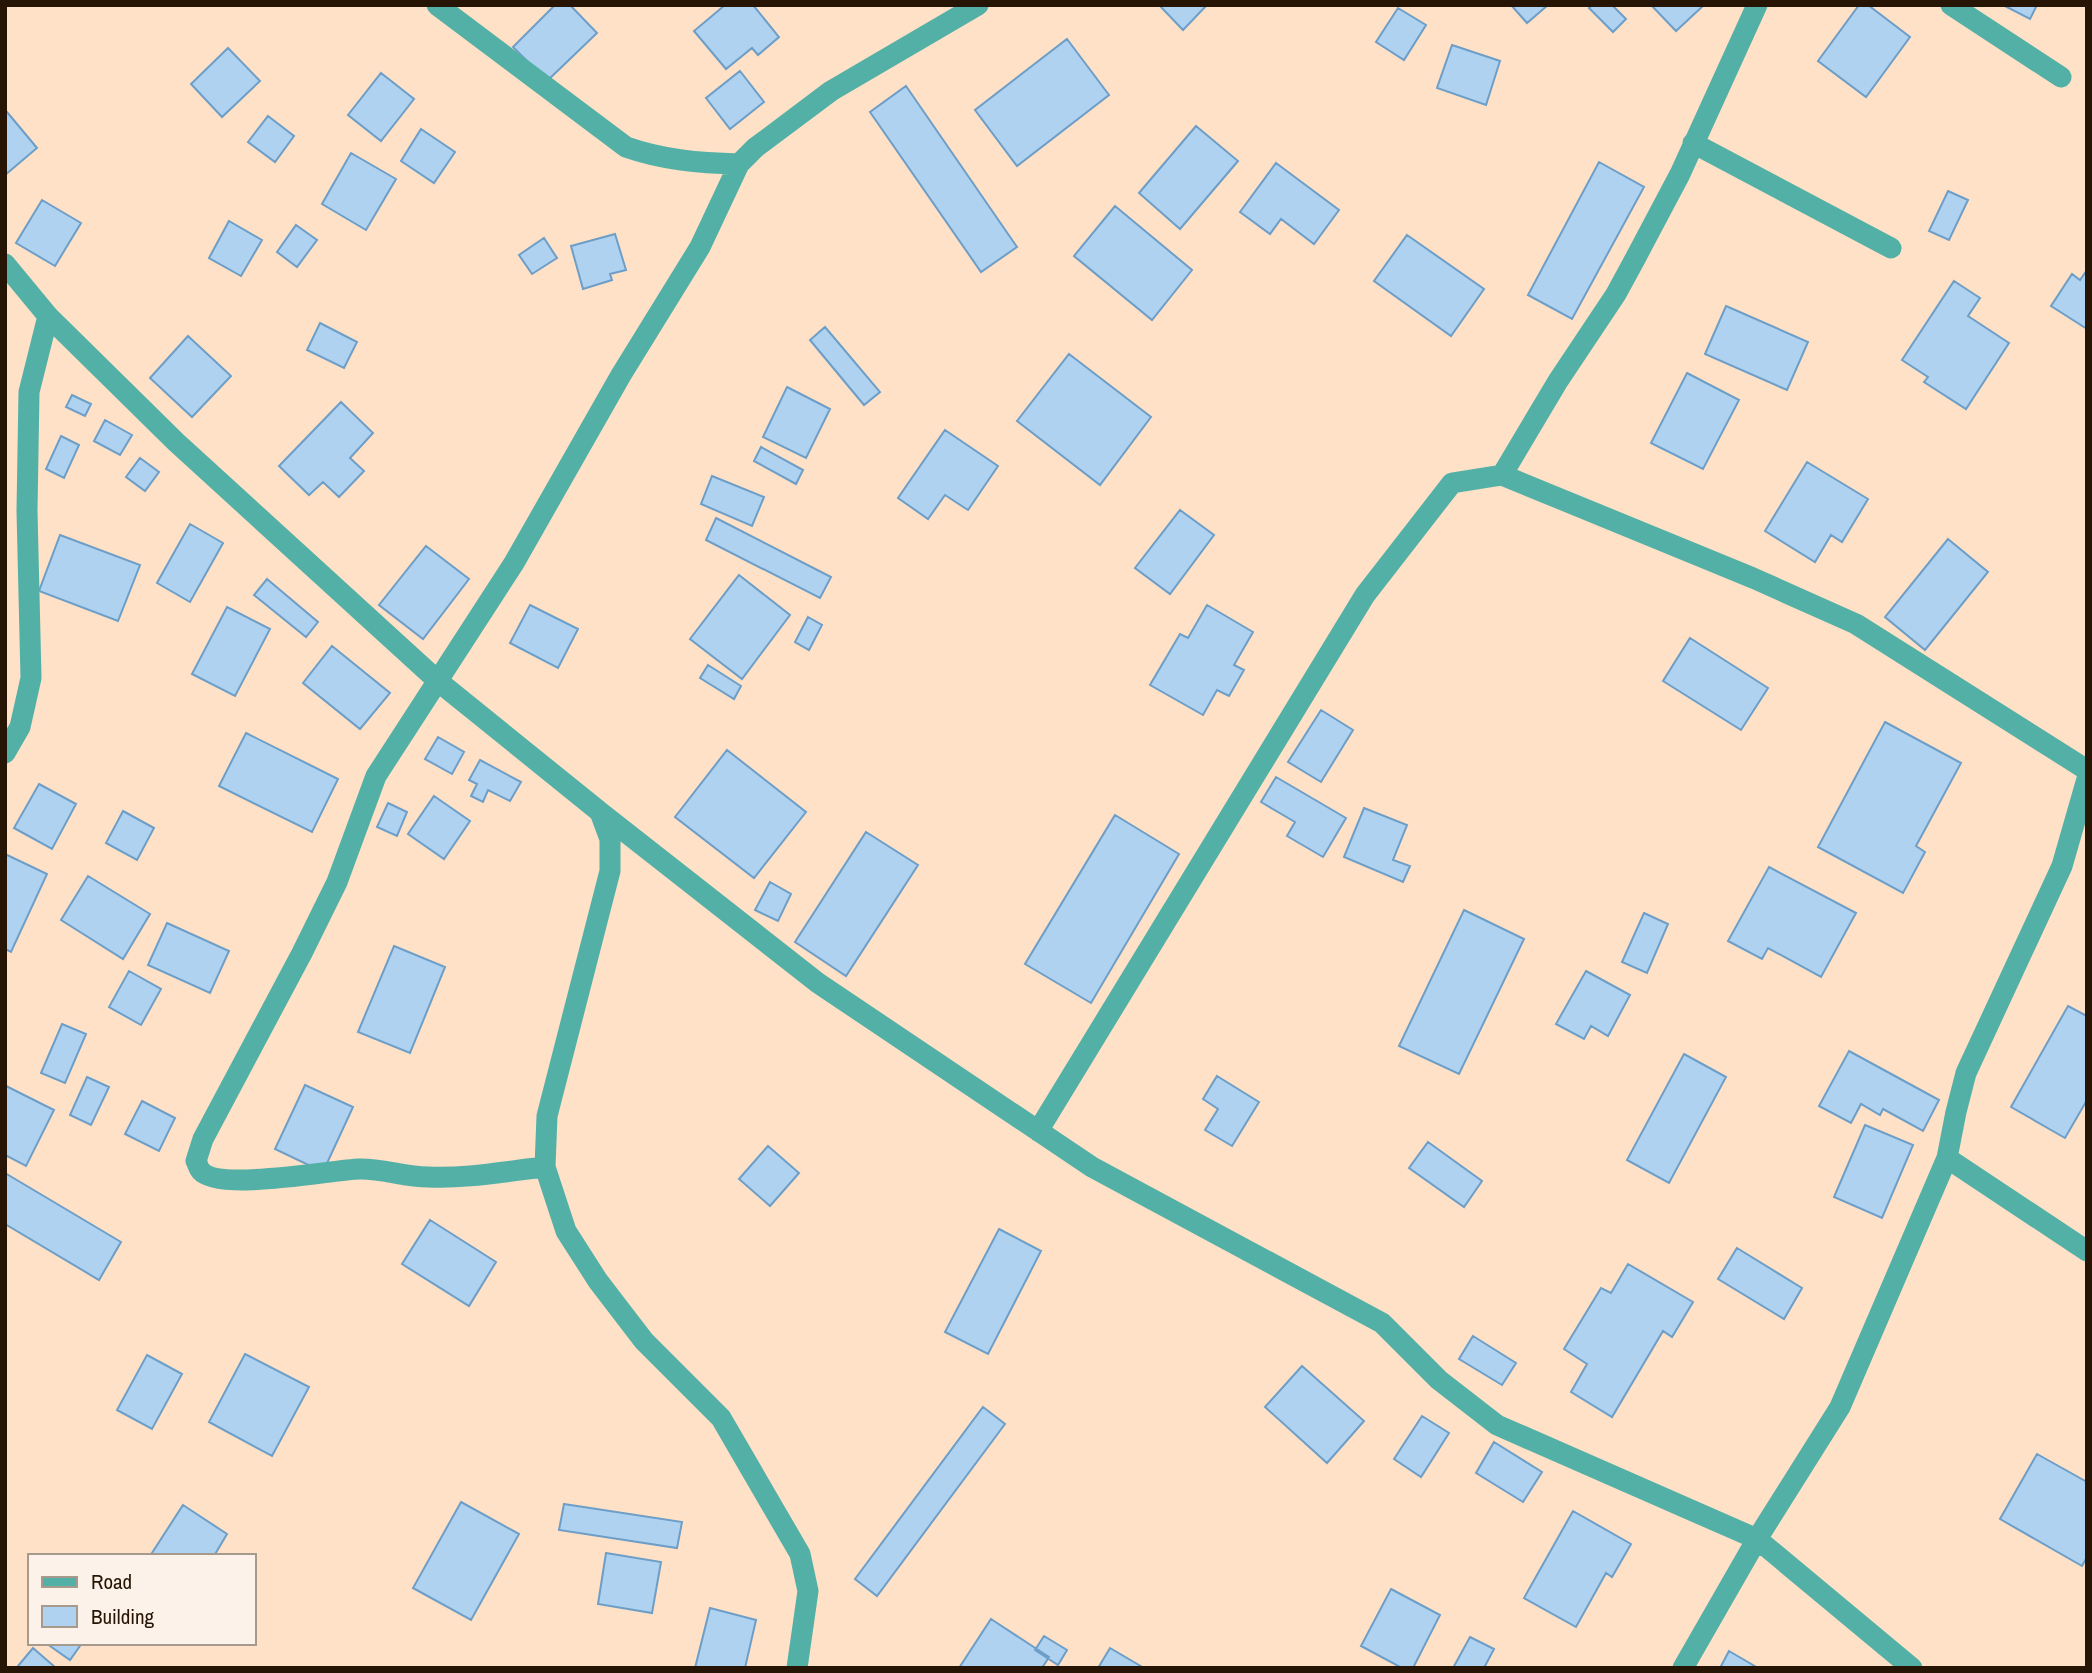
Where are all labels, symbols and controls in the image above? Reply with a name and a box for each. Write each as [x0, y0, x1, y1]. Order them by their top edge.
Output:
legend [28, 1554, 256, 1645]
text: Road [91, 1567, 132, 1596]
text: Building [91, 1602, 155, 1631]

